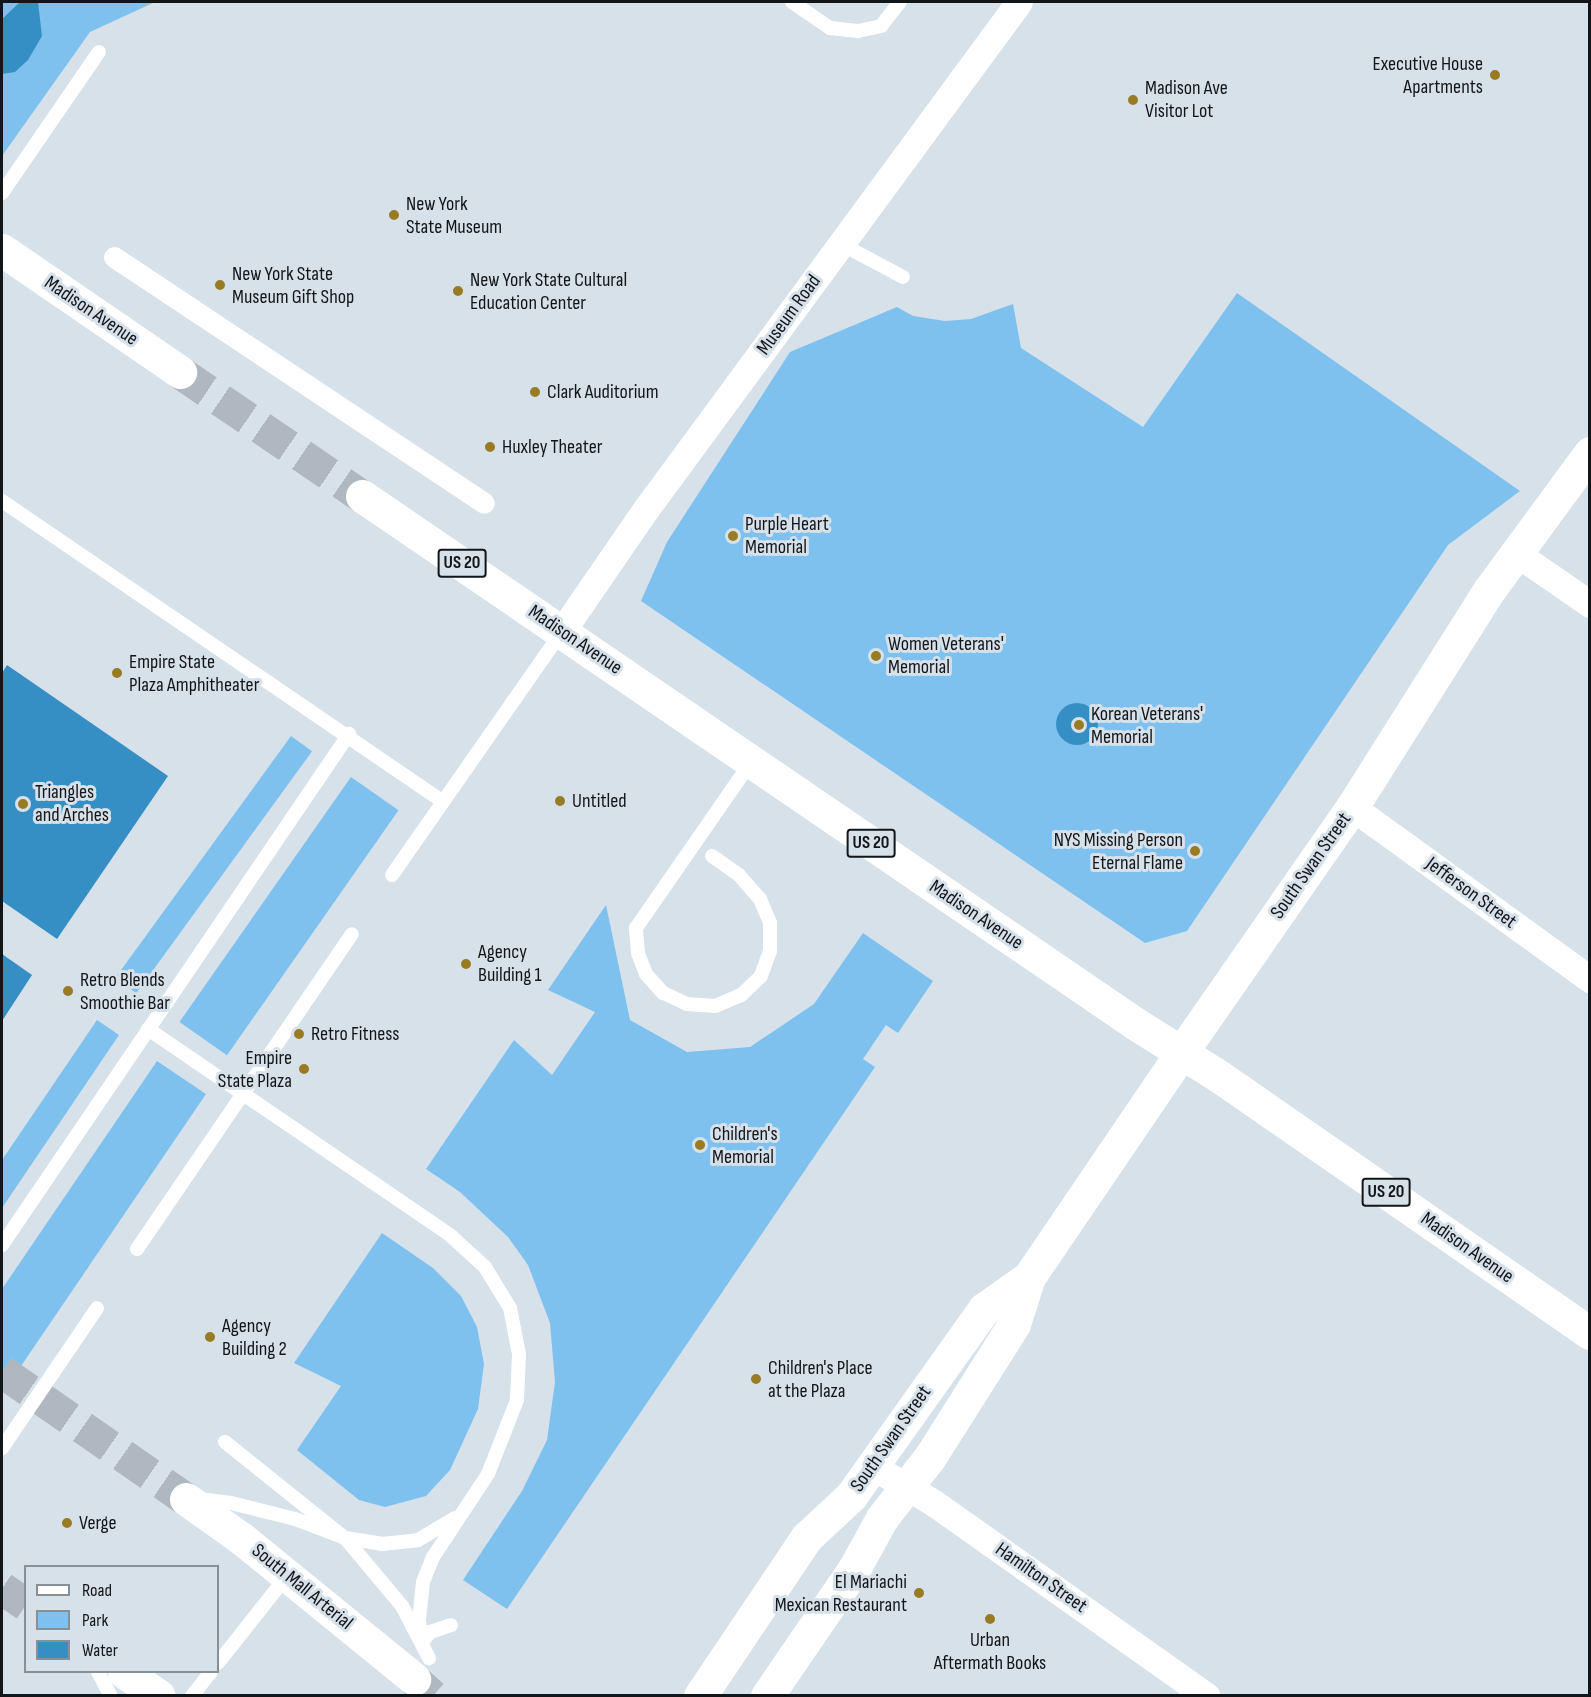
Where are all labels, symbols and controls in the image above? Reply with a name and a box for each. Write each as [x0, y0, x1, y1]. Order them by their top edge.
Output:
place label: Executive House Apartments [1373, 52, 1483, 99]
marker: Executive House Apartments [1488, 68, 1502, 82]
place label: Madison Ave Visitor Lot [1145, 77, 1228, 124]
marker: Madison Ave Visitor Lot [1126, 93, 1140, 107]
place label: New York State Museum [406, 192, 502, 239]
marker: New York State Museum [387, 208, 401, 222]
place label: New York State Museum Gift Shop [232, 262, 354, 309]
place label: New York State Cultural Education Center [470, 268, 627, 315]
street label: Museum Road [752, 270, 826, 360]
street label: Madison Avenue [40, 271, 142, 351]
marker: New York State Museum Gift Shop [213, 278, 227, 292]
marker: New York State Cultural Education Center [451, 284, 465, 298]
place label: Clark Auditorium [547, 380, 659, 404]
marker: Clark Auditorium [528, 385, 542, 399]
place label: Huxley Theater [502, 435, 602, 459]
marker: Huxley Theater [483, 440, 497, 454]
place label: Purple Heart Memorial [745, 512, 829, 559]
marker: Purple Heart Memorial [726, 529, 740, 543]
road number: US 20 [436, 548, 488, 578]
street label: Madison Avenue [524, 600, 626, 680]
place label: Women Veterans' Memorial [888, 632, 1004, 679]
marker: Women Veterans' Memorial [869, 649, 883, 663]
place label: Empire State Plaza Amphitheater [129, 650, 259, 697]
marker: Empire State Plaza Amphitheater [110, 666, 124, 680]
place label: Korean Veterans' Memorial [1091, 702, 1203, 749]
marker: Korean Veterans' Memorial [1072, 718, 1086, 732]
place label: Triangles and Arches [35, 780, 109, 827]
place label: Untitled [572, 789, 627, 813]
marker: Untitled [553, 794, 567, 808]
marker: Triangles and Arches [16, 797, 30, 811]
street label: South Swan Street [1266, 808, 1356, 924]
road number: US 20 [846, 828, 896, 858]
place label: NYS Missing Person Eternal Flame [1054, 828, 1183, 875]
marker: NYS Missing Person Eternal Flame [1188, 844, 1202, 858]
street label: Jefferson Street [1421, 852, 1521, 934]
street label: Madison Avenue [925, 875, 1027, 955]
place label: Agency Building 1 [478, 940, 541, 987]
marker: Agency Building 1 [459, 957, 473, 971]
place label: Retro Blends Smoothie Bar [80, 968, 170, 1015]
marker: Retro Blends Smoothie Bar [61, 984, 75, 998]
place label: Retro Fitness [311, 1022, 399, 1046]
marker: Retro Fitness [292, 1027, 306, 1041]
place label: Empire State Plaza [218, 1046, 292, 1093]
marker: Empire State Plaza [297, 1062, 311, 1076]
place label: Children's Memorial [712, 1122, 778, 1169]
marker: Children's Memorial [693, 1138, 707, 1152]
road number: US 20 [1360, 1177, 1412, 1207]
street label: Madison Avenue [1416, 1207, 1518, 1289]
place label: Agency Building 2 [222, 1314, 287, 1361]
marker: Agency Building 2 [203, 1330, 217, 1344]
place label: Children's Place at the Plaza [768, 1356, 873, 1403]
marker: Children's Place at the Plaza [749, 1372, 763, 1386]
street label: South Swan Street [846, 1381, 936, 1497]
place label: Verge [79, 1511, 117, 1535]
marker: Verge [60, 1516, 74, 1530]
street label: Hamilton Street [991, 1538, 1091, 1618]
street label: South Mall Arterial [247, 1539, 357, 1635]
legend [24, 1565, 219, 1673]
place label: El Mariachi Mexican Restaurant [775, 1570, 907, 1617]
text: Road [82, 1580, 112, 1601]
marker: El Mariachi Mexican Restaurant [912, 1586, 926, 1600]
text: Park [82, 1610, 108, 1631]
marker: Urban Aftermath Books [983, 1612, 997, 1626]
place label: Urban Aftermath Books [934, 1628, 1046, 1675]
text: Water [82, 1640, 118, 1661]

